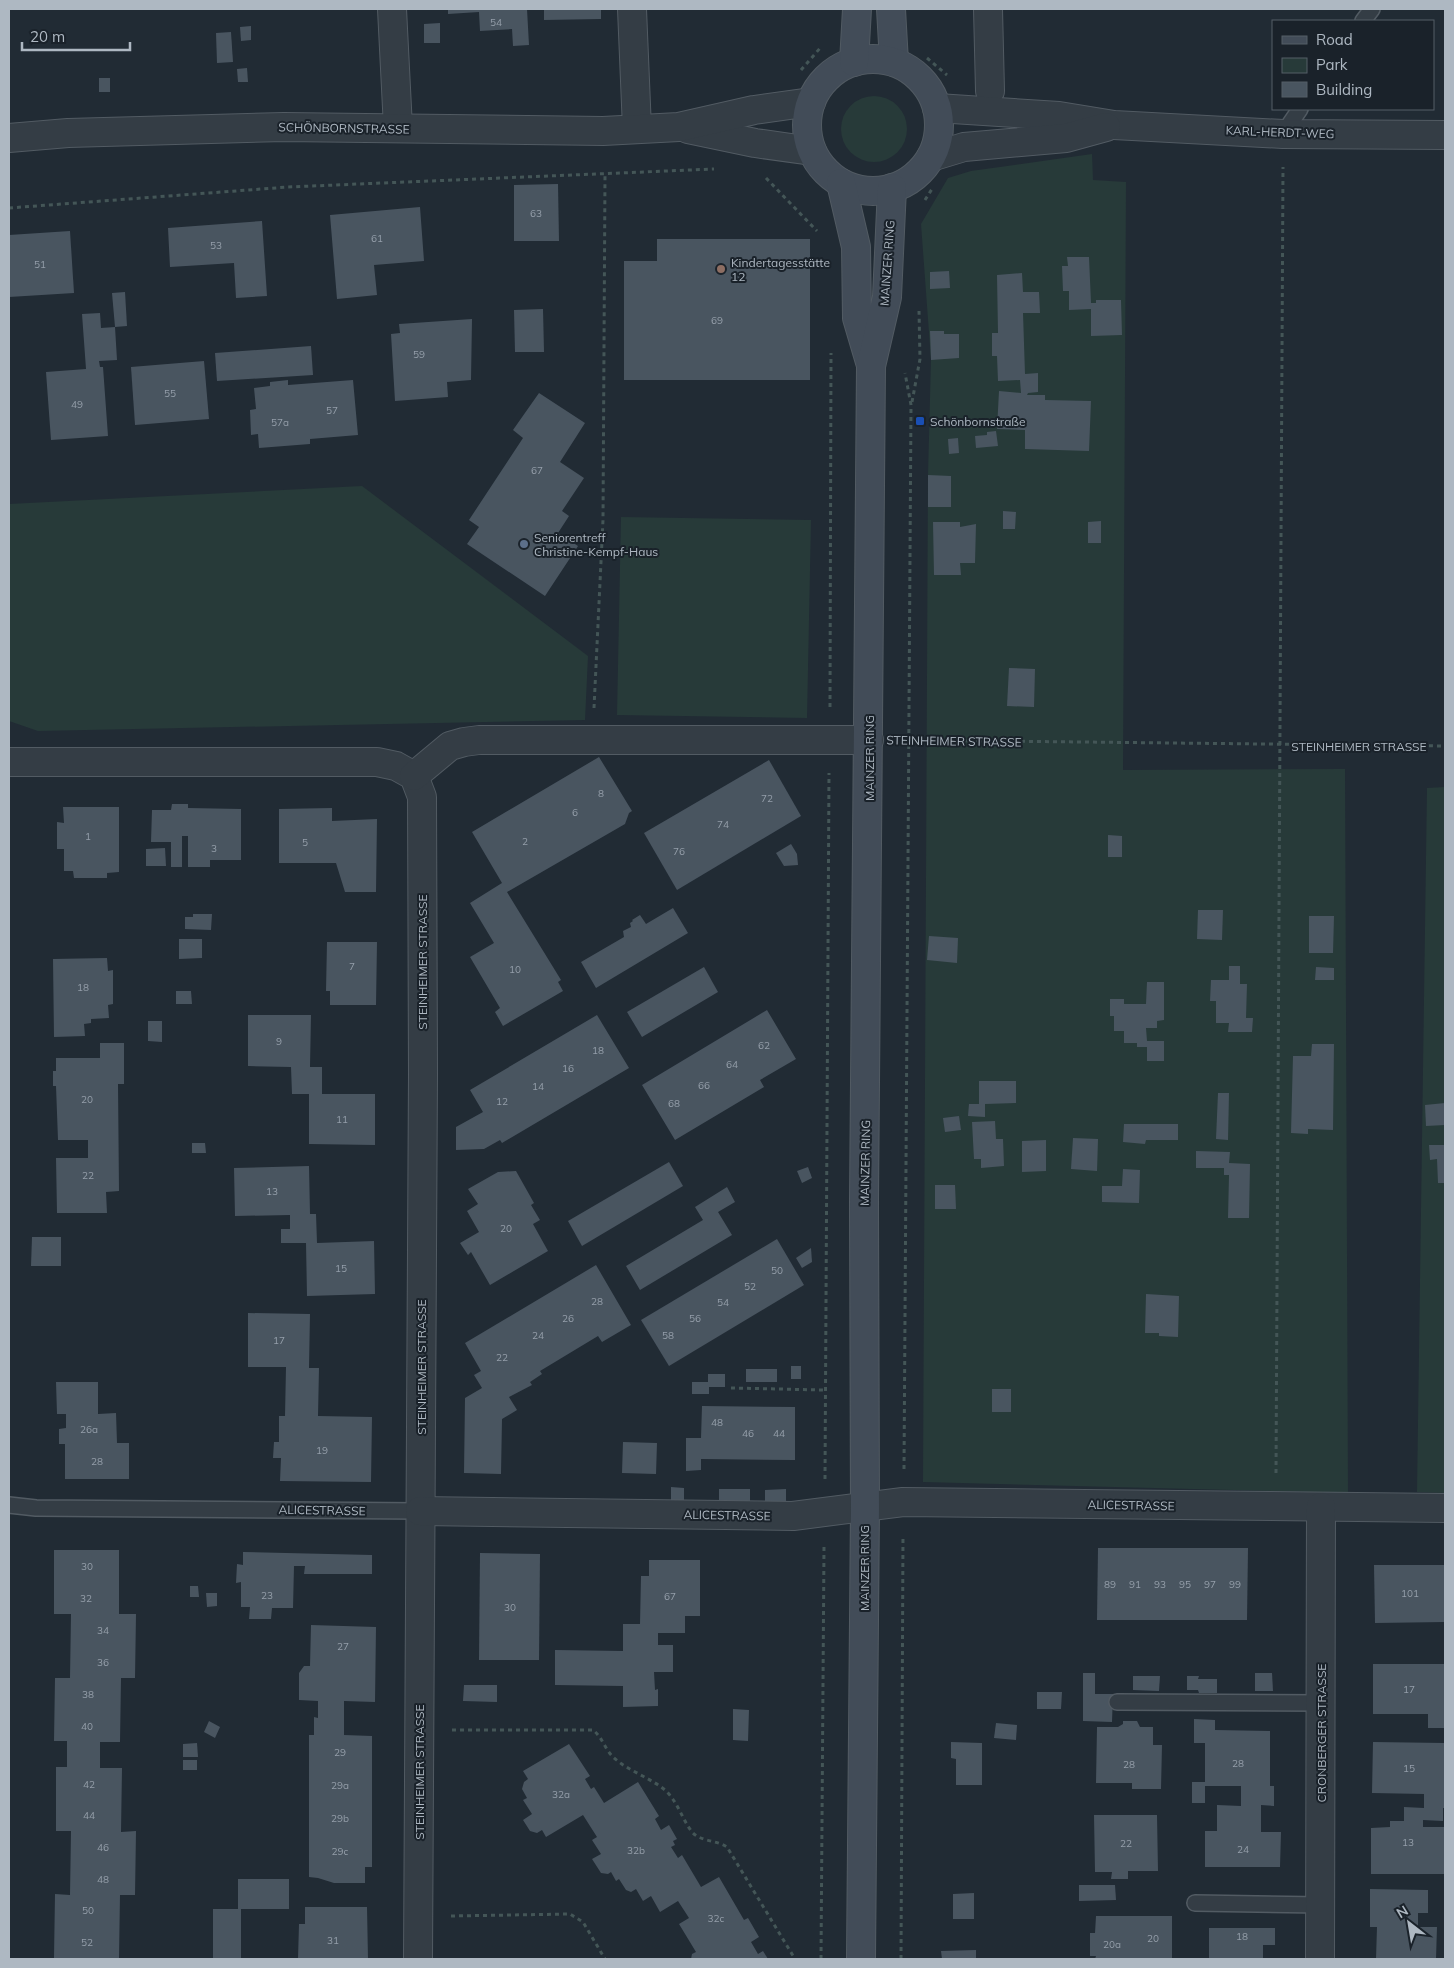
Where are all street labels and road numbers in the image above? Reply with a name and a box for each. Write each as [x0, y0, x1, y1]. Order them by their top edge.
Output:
street label: SCHÖNBORNSTRASSE [278, 119, 410, 137]
street label: KARL-HERDT-WEG [1225, 123, 1335, 141]
street label: MAINZER RING [877, 220, 897, 306]
street label: MAINZER RING [862, 715, 877, 801]
street label: STEINHEIMER STRASSE [886, 732, 1022, 750]
street label: STEINHEIMER STRASSE [1291, 739, 1427, 754]
street label: STEINHEIMER STRASSE [415, 894, 430, 1030]
street label: MAINZER RING [857, 1120, 873, 1206]
street label: STEINHEIMER STRASSE [414, 1299, 429, 1435]
street label: ALICESTRASSE [1087, 1497, 1175, 1513]
street label: ALICESTRASSE [278, 1502, 366, 1518]
street label: ALICESTRASSE [683, 1507, 771, 1523]
street label: MAINZER RING [857, 1525, 872, 1611]
street label: CRONBERGER STRASSE [1314, 1664, 1329, 1802]
street label: STEINHEIMER STRASSE [412, 1704, 427, 1840]

